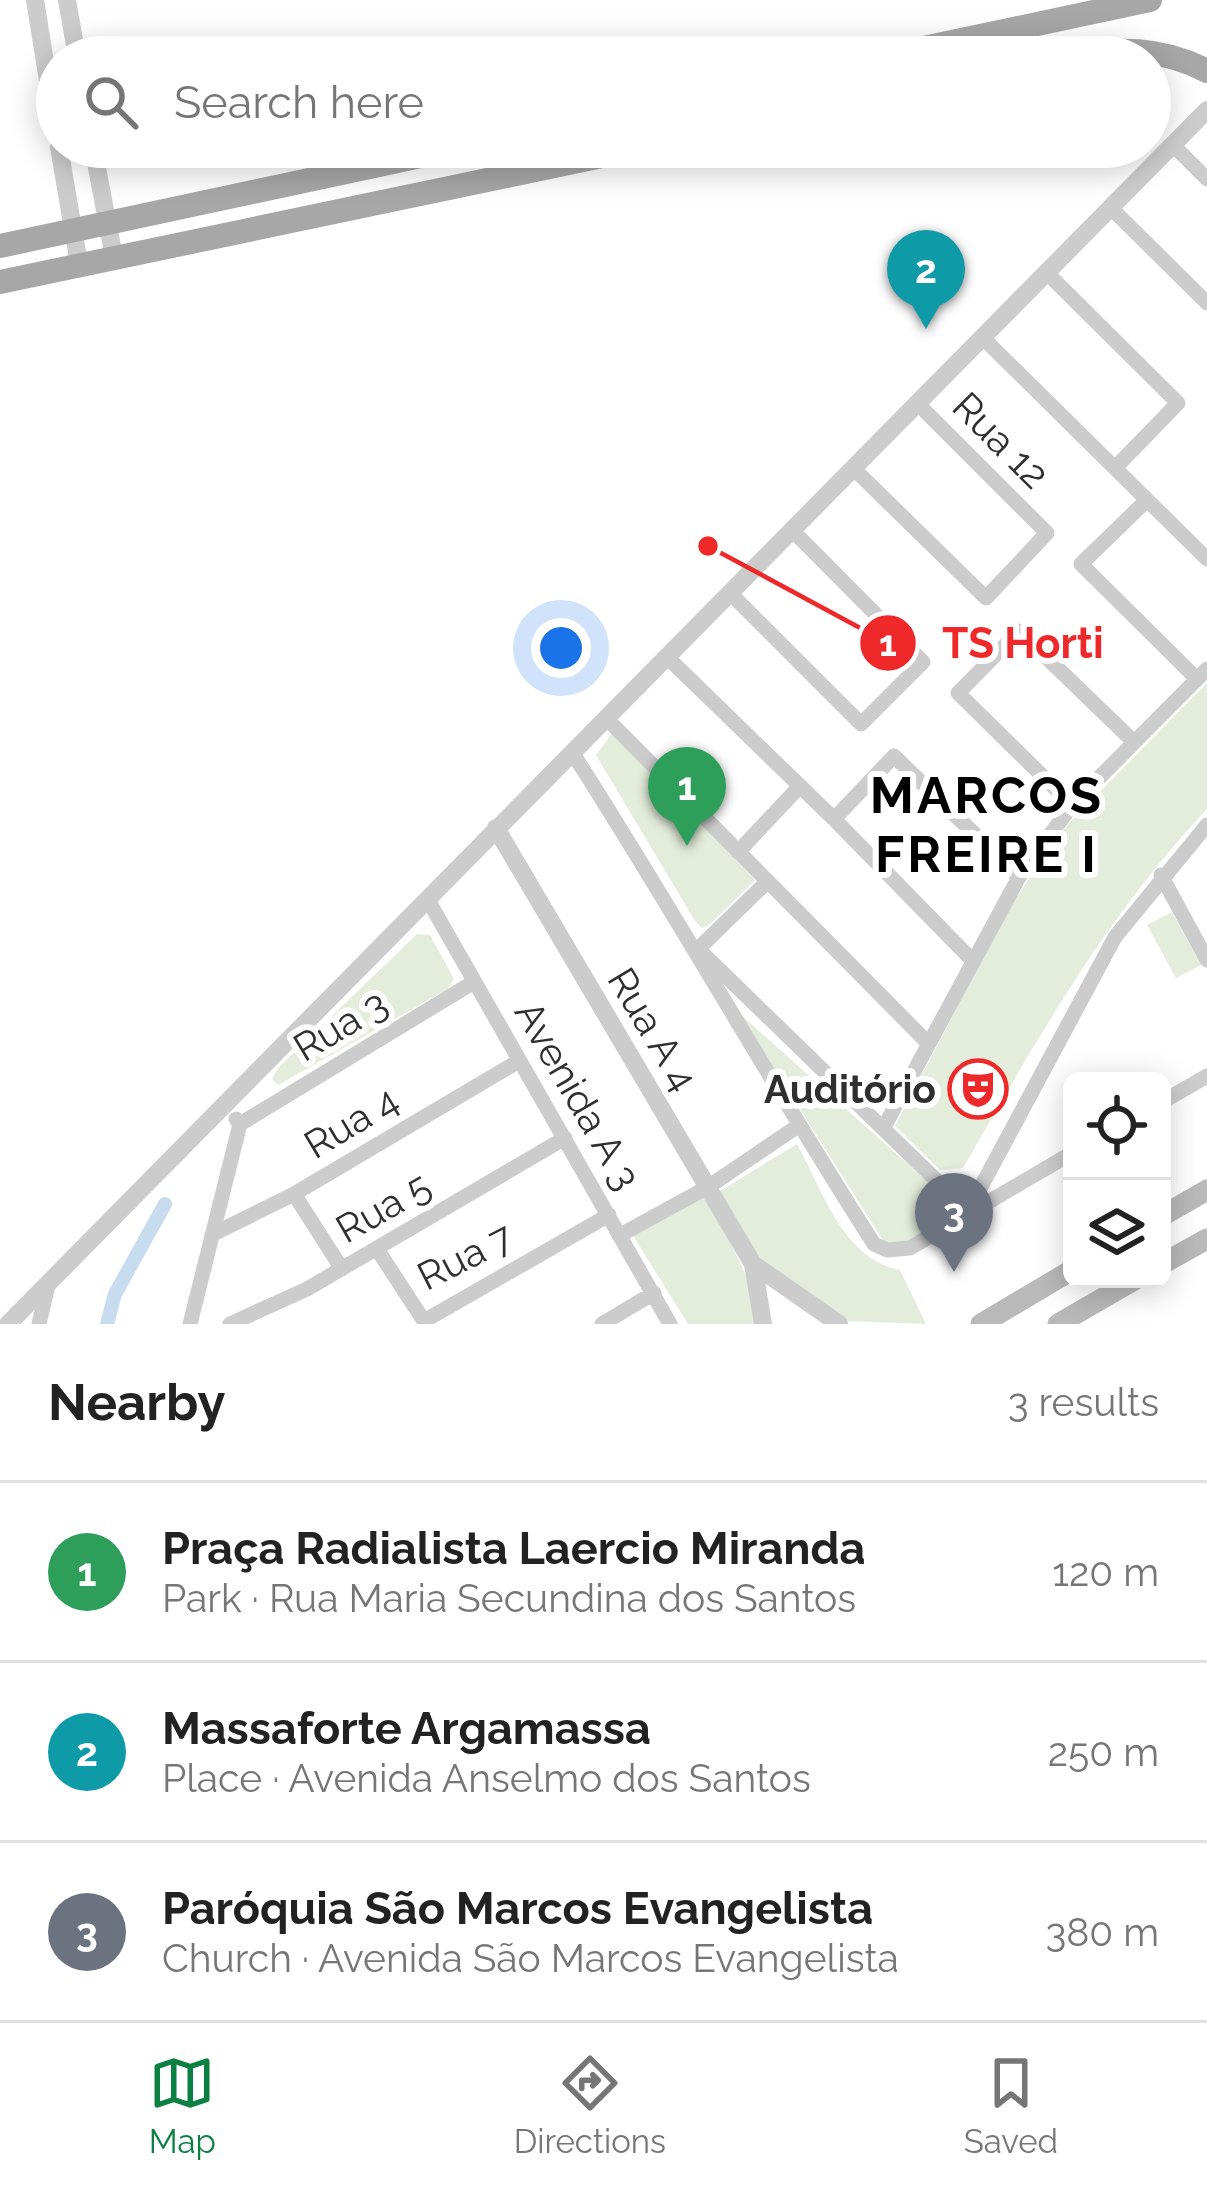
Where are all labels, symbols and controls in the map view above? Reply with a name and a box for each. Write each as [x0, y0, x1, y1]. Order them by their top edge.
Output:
search box [36, 36, 1171, 168]
icon: search [78, 69, 144, 135]
text: Search here [174, 76, 424, 129]
pin: 2 [887, 230, 965, 329]
street label: Rua 12 [944, 383, 1058, 497]
callout: TS Horti [858, 604, 1128, 682]
your location [531, 618, 591, 678]
text: TS Horti [942, 619, 1104, 668]
text: 1 [879, 622, 897, 664]
pin: 1 [648, 747, 726, 846]
district label: MARCOS FREIRE I [870, 765, 1104, 884]
street label: Rua A 4 [599, 959, 707, 1099]
street label: Rua 3 [285, 979, 395, 1071]
street label: Avenida A 3 [506, 993, 650, 1197]
theatre icon: Auditório [947, 1058, 1009, 1120]
place label: Auditório [764, 1066, 936, 1112]
map controls [1063, 1072, 1171, 1288]
button: locate [1063, 1072, 1171, 1180]
street label: Rua 4 [296, 1076, 406, 1168]
street label: Rua 5 [328, 1162, 438, 1252]
pin: 3 [915, 1173, 993, 1272]
button: layers [1063, 1180, 1171, 1288]
street label: Rua 7 [410, 1213, 520, 1299]
text: Nearby [48, 1372, 225, 1432]
text: 3 results [1008, 1379, 1159, 1425]
text: Praça Radialista Laercio Miranda [162, 1522, 865, 1575]
text: 1 [77, 1549, 97, 1595]
text: 120 m [1052, 1549, 1159, 1595]
text: Park · Rua Maria Secundina dos Santos [162, 1575, 856, 1621]
text: Massaforte Argamassa [162, 1702, 651, 1755]
text: 2 [76, 1729, 98, 1775]
text: 250 m [1048, 1729, 1159, 1775]
text: Place · Avenida Anselmo dos Santos [162, 1755, 811, 1801]
text: Paróquia São Marcos Evangelista [162, 1882, 873, 1935]
text: 3 [76, 1909, 98, 1955]
text: 380 m [1045, 1909, 1159, 1955]
text: Church · Avenida São Marcos Evangelista [162, 1935, 899, 1981]
tab: Map [149, 2050, 216, 2161]
tab: Directions [514, 2050, 666, 2161]
tab: Saved [964, 2050, 1058, 2161]

